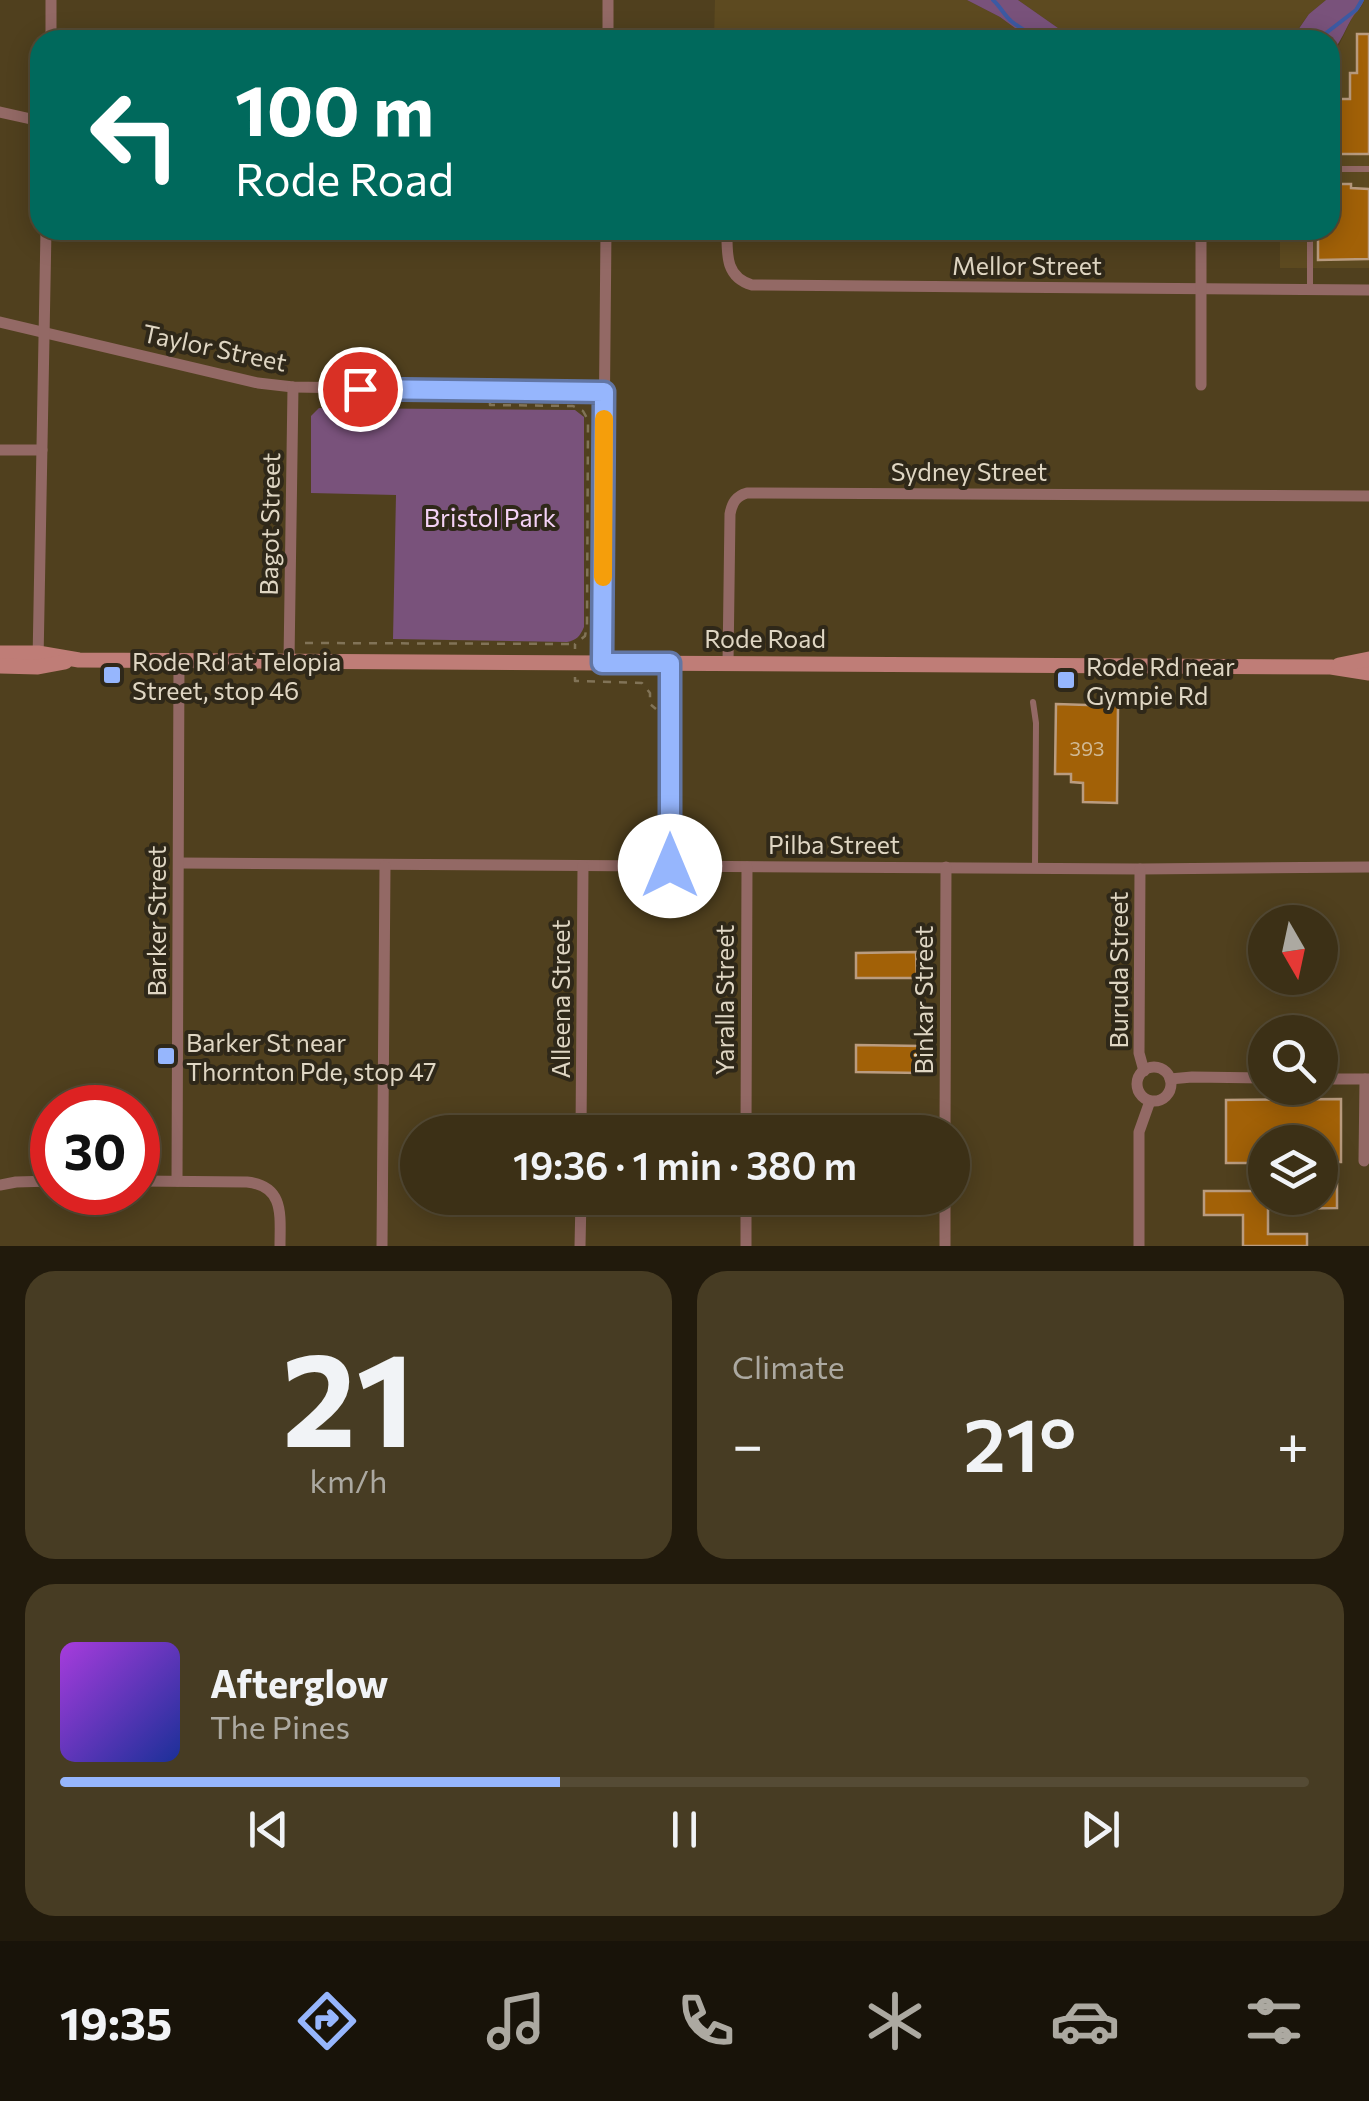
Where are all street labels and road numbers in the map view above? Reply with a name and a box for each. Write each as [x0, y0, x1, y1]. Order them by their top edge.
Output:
street label: Mellor Street [952, 250, 1102, 280]
street label: Taylor Street [140, 317, 290, 377]
street label: Bagot Street [253, 452, 285, 596]
street label: Sydney Street [891, 456, 1047, 486]
street label: Rode Road [704, 623, 826, 653]
street label: Pilba Street [768, 829, 900, 859]
street label: Barker Street [141, 846, 171, 996]
street label: Buruda Street [1103, 891, 1133, 1049]
street label: Alleena Street [545, 919, 575, 1079]
street label: Yaralla Street [709, 925, 739, 1075]
street label: Binkar Street [908, 926, 938, 1074]

